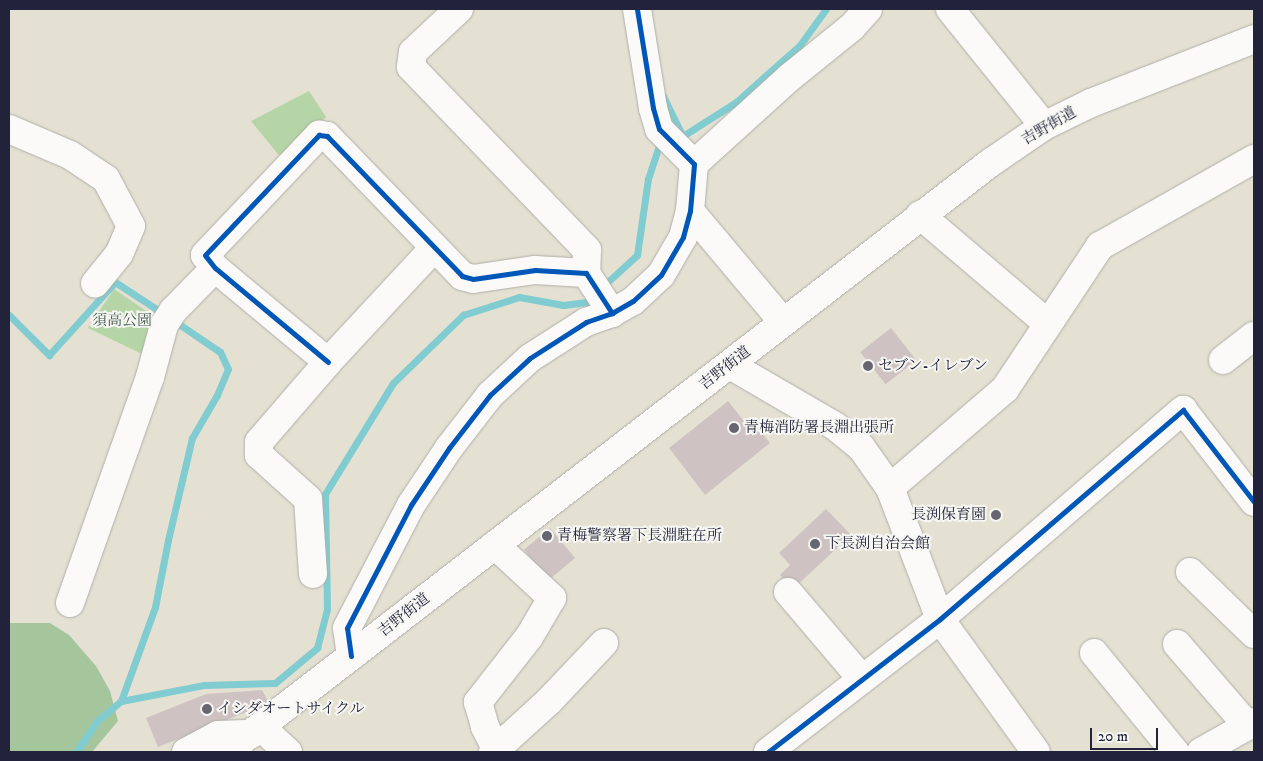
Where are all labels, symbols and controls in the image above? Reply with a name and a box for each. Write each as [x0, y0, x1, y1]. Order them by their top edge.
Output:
street label: 吉野街道 [1019, 103, 1079, 149]
park label: 須高公園 [92, 312, 152, 330]
street label: 吉野街道 [696, 342, 754, 394]
place label: セブン-イレブン [878, 357, 989, 375]
marker: セブン-イレブン [862, 360, 874, 372]
place label: 青梅消防署長淵出張所 [744, 419, 894, 437]
marker: 青梅消防署長淵出張所 [728, 422, 740, 434]
place label: 長渕保育園 [911, 506, 986, 524]
marker: 長渕保育園 [990, 509, 1002, 521]
place label: 青梅警察署下長淵駐在所 [557, 527, 722, 545]
marker: 青梅警察署下長淵駐在所 [541, 530, 553, 542]
place label: 下長渕自治会館 [825, 535, 930, 553]
marker: 下長渕自治会館 [809, 538, 821, 550]
street label: 吉野街道 [375, 589, 433, 641]
place label: イシダオートサイクル [217, 700, 367, 718]
marker: イシダオートサイクル [201, 703, 213, 715]
scale bar [1093, 718, 1160, 750]
text: 20 m [1098, 727, 1128, 746]

